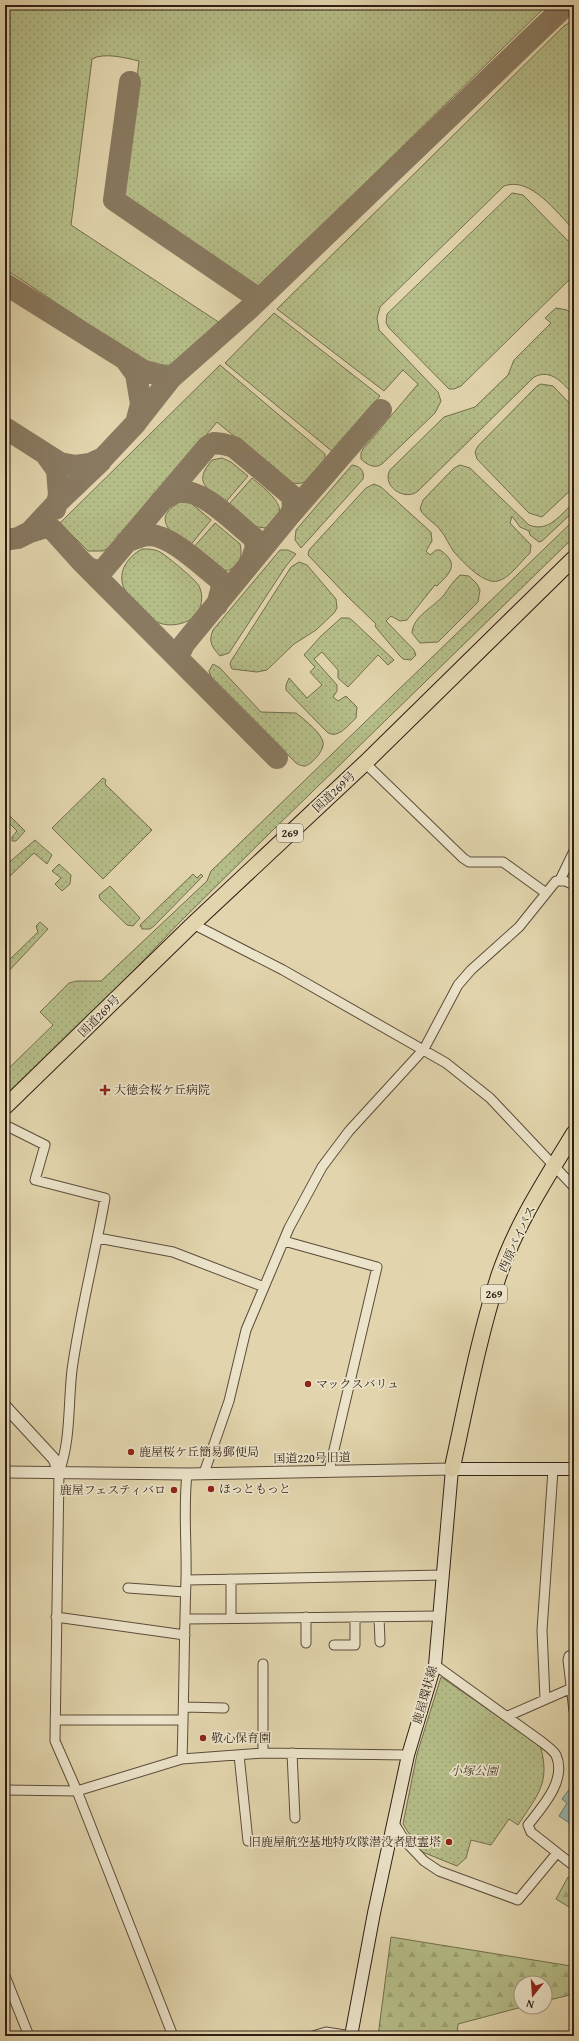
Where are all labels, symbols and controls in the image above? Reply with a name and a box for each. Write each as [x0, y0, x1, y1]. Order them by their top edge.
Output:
street label: 国道269号 [308, 767, 359, 816]
road number: 269 [277, 824, 303, 842]
street label: 国道269号 [74, 991, 124, 1041]
place label: 大徳会桜ケ丘病院 [114, 1081, 210, 1098]
marker: 大徳会桜ケ丘病院 [99, 1084, 111, 1096]
street label: 西原バイパス [494, 1203, 539, 1275]
road number: 269 [481, 1285, 507, 1303]
place label: マックスバリュ [316, 1375, 399, 1392]
marker: マックスバリュ [303, 1379, 313, 1389]
place label: 鹿屋桜ケ丘簡易郵便局 [139, 1443, 259, 1460]
marker: 鹿屋桜ケ丘簡易郵便局 [126, 1447, 136, 1457]
street label: 国道220号旧道 [273, 1448, 351, 1467]
place label: ほっともっと [219, 1480, 291, 1497]
place label: 鹿屋フェスティバロ [60, 1481, 166, 1498]
marker: ほっともっと [206, 1484, 216, 1494]
marker: 鹿屋フェスティバロ [169, 1485, 179, 1495]
street label: 鹿屋環状線 [408, 1664, 441, 1726]
place label: 敬心保育園 [211, 1729, 271, 1746]
marker: 敬心保育園 [198, 1733, 208, 1743]
park label: 小塚公園 [450, 1762, 500, 1779]
place label: 旧鹿屋航空基地特攻隊潜没者慰霊塔 [249, 1833, 441, 1850]
marker: 旧鹿屋航空基地特攻隊潜没者慰霊塔 [444, 1837, 454, 1847]
north arrow [513, 1975, 553, 2015]
text: N [524, 1996, 536, 2013]

